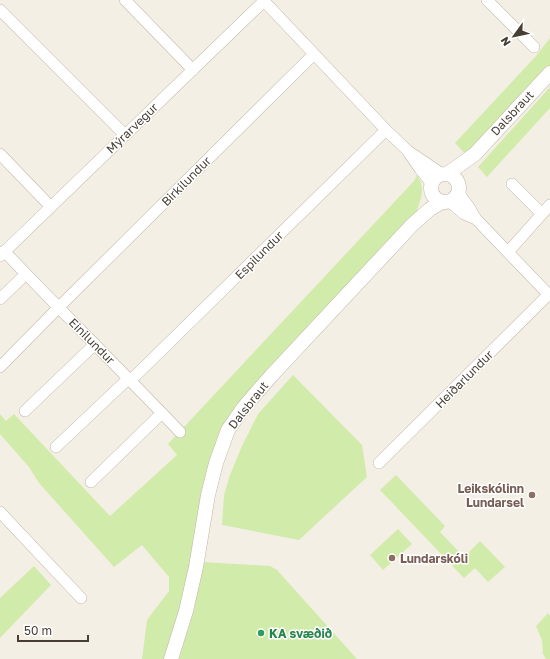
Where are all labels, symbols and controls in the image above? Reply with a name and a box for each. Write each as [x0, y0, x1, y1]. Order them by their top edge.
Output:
north arrow [494, 16, 534, 56]
text: N [497, 35, 513, 49]
street label: Dalsbraut [487, 87, 537, 139]
street label: Mýrarvegur [103, 99, 161, 156]
street label: Birkilundur [158, 153, 214, 209]
street label: Espilundur [232, 228, 286, 282]
street label: Einilundur [66, 315, 118, 367]
street label: Heiðarlundur [432, 347, 496, 411]
street label: Dalsbraut [225, 378, 271, 432]
place label: Leikskólinn Lundarsel [457, 481, 524, 510]
marker: Leikskólinn Lundarsel [527, 490, 537, 500]
place label: Lundarskóli [400, 551, 468, 566]
marker: Lundarskóli [387, 553, 397, 563]
scale bar [18, 617, 88, 643]
text: 50 m [24, 623, 52, 638]
place label: KA svæðið [269, 626, 332, 641]
marker: KA svæðið [256, 628, 266, 638]

